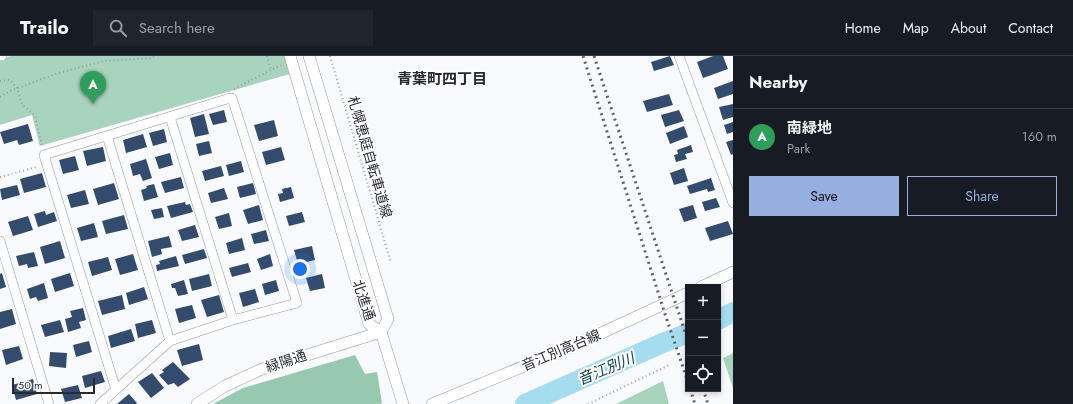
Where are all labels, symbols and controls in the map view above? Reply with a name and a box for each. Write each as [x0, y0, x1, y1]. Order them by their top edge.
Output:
search box [93, 10, 373, 46]
text: Trailo [20, 14, 69, 41]
icon: search [107, 17, 129, 39]
text: Search here [139, 17, 215, 39]
text: Home [845, 18, 881, 38]
text: Map [903, 18, 929, 38]
text: About [951, 18, 986, 38]
text: Contact [1008, 18, 1053, 38]
district label: 青葉町四丁目 [397, 68, 487, 90]
text: Nearby [749, 70, 807, 94]
pin: A [80, 71, 106, 104]
street label: 札幌恵庭自転車道線 [343, 94, 397, 220]
text: 南緑地 [787, 117, 832, 139]
text: A [757, 127, 767, 146]
text: 160 m [1022, 127, 1057, 146]
text: Park [787, 139, 810, 158]
button: Save [749, 176, 899, 216]
button: Share [907, 176, 1057, 216]
your location [290, 259, 310, 279]
street label: 北進通 [348, 277, 380, 323]
map controls [685, 284, 721, 392]
button: + [685, 284, 721, 320]
button: − [685, 320, 721, 356]
street label: 音江別高台線 [518, 324, 604, 376]
street label: 緑陽通 [263, 345, 309, 377]
water label: 音江別川 [574, 346, 640, 391]
button: locate [685, 356, 721, 392]
scale bar [12, 376, 95, 395]
text: 50 m [18, 377, 43, 393]

